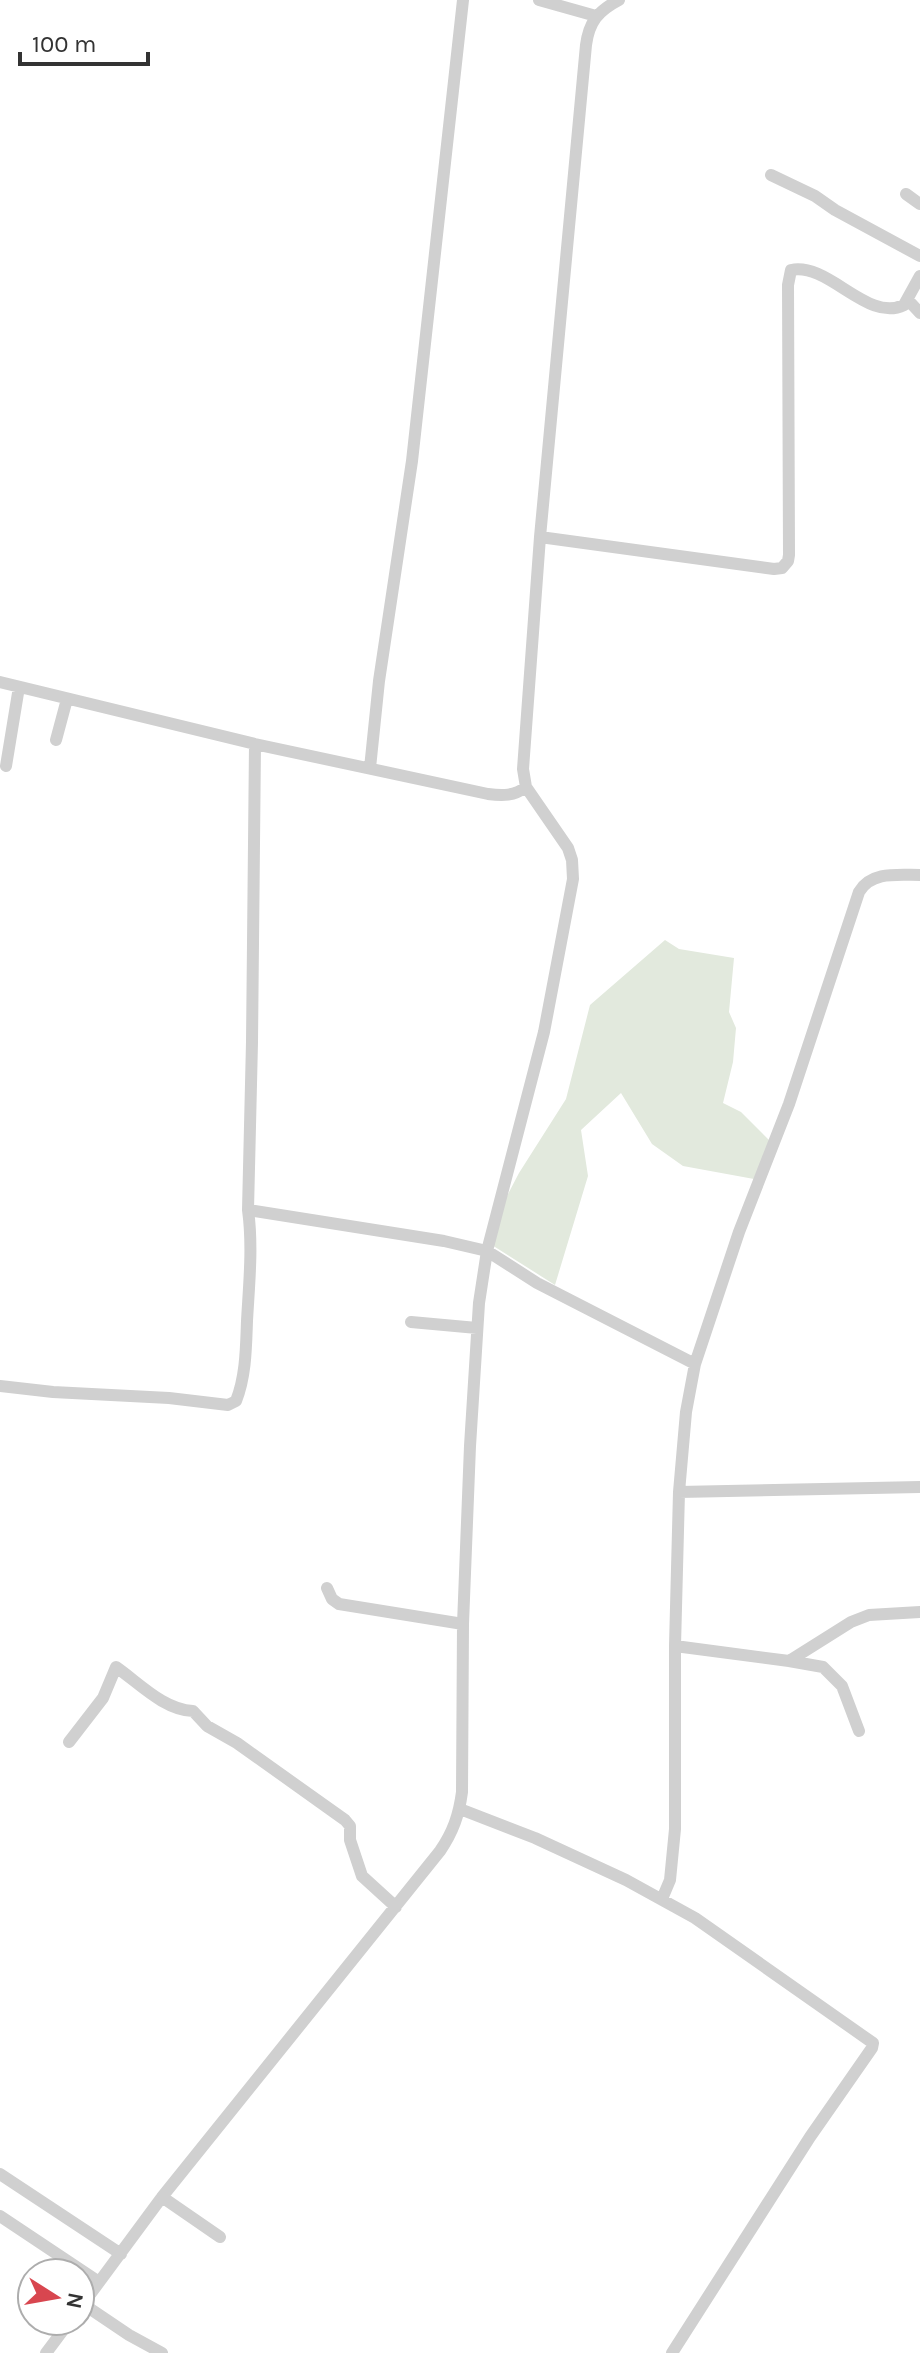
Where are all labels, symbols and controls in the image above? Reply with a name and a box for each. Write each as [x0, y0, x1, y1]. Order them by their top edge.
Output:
scale bar [20, 16, 148, 66]
text: 100 m [32, 30, 97, 58]
north arrow [16, 2257, 96, 2337]
text: N [60, 2290, 89, 2311]

